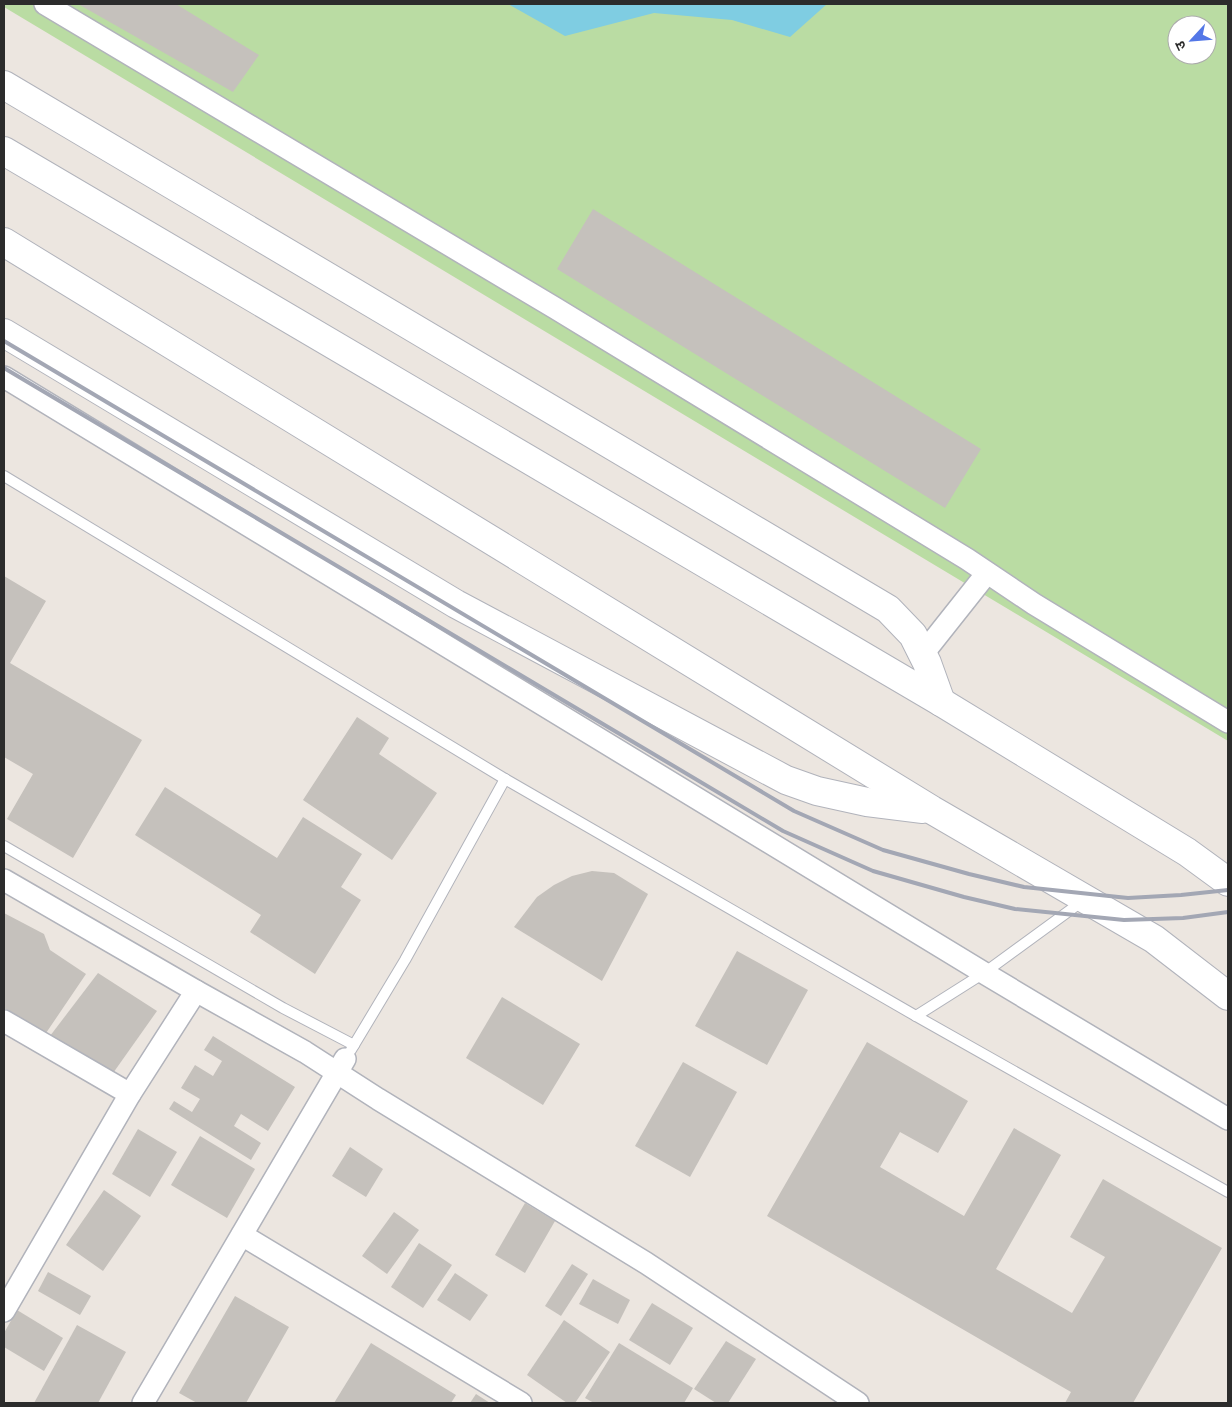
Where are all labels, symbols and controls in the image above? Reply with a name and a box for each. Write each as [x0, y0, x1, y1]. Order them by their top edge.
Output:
north arrow [1167, 15, 1217, 65]
text: उ [1169, 37, 1191, 54]

